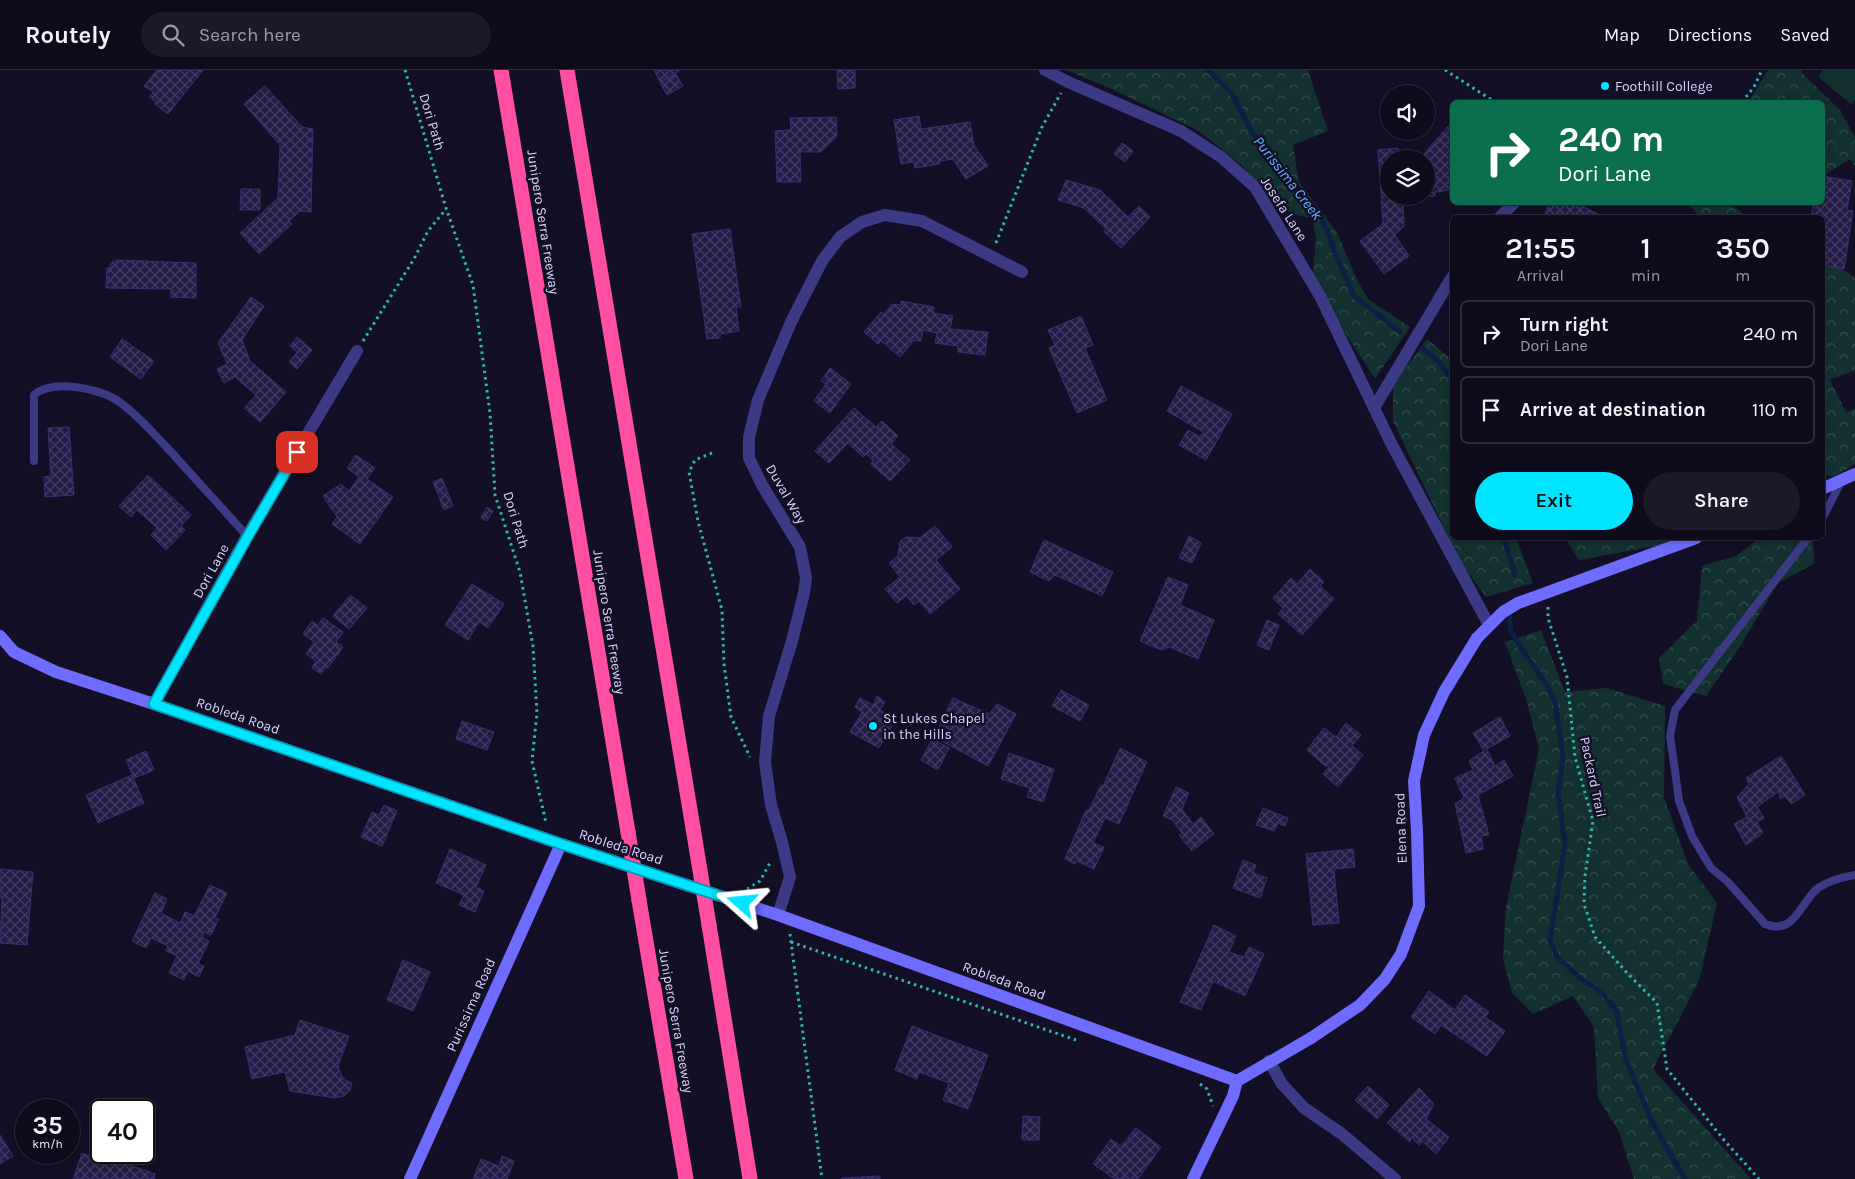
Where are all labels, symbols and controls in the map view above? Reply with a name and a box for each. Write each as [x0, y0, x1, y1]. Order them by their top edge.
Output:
search box [141, 12, 491, 57]
text: Routely [25, 21, 111, 49]
icon: search [159, 21, 187, 49]
text: Search here [199, 24, 301, 46]
text: Map [1604, 24, 1640, 46]
text: Directions [1668, 24, 1752, 46]
text: Saved [1780, 24, 1830, 46]
place label: Foothill College [1615, 78, 1713, 95]
marker: Foothill College [1599, 80, 1611, 92]
map controls [1380, 85, 1435, 205]
button: sound [1380, 85, 1435, 140]
street label: Dori Path [415, 91, 449, 153]
text: 240 m [1558, 119, 1664, 160]
icon: right [1475, 120, 1540, 185]
water label: Purissima Creek [1250, 133, 1327, 224]
street label: Junipero Serra Freeway [523, 149, 563, 296]
button: layers [1380, 150, 1435, 205]
text: Dori Lane [1558, 161, 1651, 187]
street label: Josefa Lane [1257, 174, 1311, 244]
text: 21:55 [1505, 230, 1576, 266]
text: 1 [1640, 230, 1651, 266]
text: 350 [1716, 230, 1770, 266]
text: Arrival [1517, 266, 1564, 285]
text: min [1631, 266, 1660, 285]
text: m [1735, 266, 1750, 285]
text: Turn right [1520, 314, 1609, 336]
icon: right [1477, 320, 1505, 348]
text: 240 m [1743, 323, 1798, 345]
text: Dori Lane [1520, 336, 1588, 355]
icon: arrive [1477, 396, 1505, 424]
text: Arrive at destination [1520, 399, 1706, 421]
text: 110 m [1752, 399, 1798, 421]
pin [276, 431, 318, 473]
icon: arrive [283, 438, 311, 466]
street label: Duval Way [762, 461, 810, 527]
button: Exit [1475, 472, 1633, 530]
button: Share [1643, 472, 1800, 530]
street label: Dori Path [499, 489, 533, 551]
street label: Dori Lane [189, 541, 233, 601]
street label: Junipero Serra Freeway [589, 549, 629, 696]
street label: Robleda Road [194, 694, 282, 738]
place label: St Lukes Chapel in the Hills [883, 710, 985, 743]
marker: St Lukes Chapel in the Hills [867, 720, 879, 732]
street label: Packard Trail [1576, 735, 1610, 819]
street label: Elena Road [1391, 792, 1411, 864]
street label: Robleda Road [577, 825, 665, 869]
position arrow [715, 876, 767, 928]
street label: Junipero Serra Freeway [655, 948, 697, 1095]
street label: Purissima Road [443, 956, 499, 1054]
street label: Robleda Road [960, 958, 1048, 1004]
speed limit sign: 40 [90, 1099, 155, 1164]
text: 35 [32, 1111, 63, 1140]
text: km/h [32, 1137, 63, 1151]

